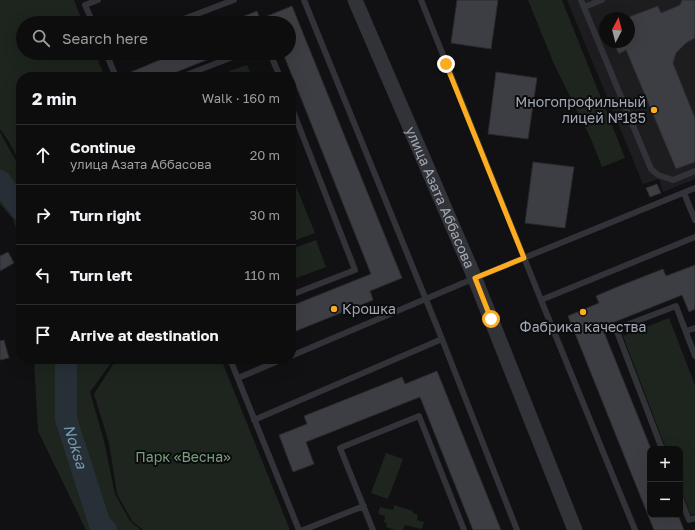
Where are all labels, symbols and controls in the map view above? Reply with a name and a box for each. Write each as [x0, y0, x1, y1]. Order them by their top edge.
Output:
north arrow [599, 12, 635, 48]
search box [16, 16, 296, 60]
icon: search [30, 27, 52, 49]
text: Search here [62, 29, 148, 47]
route end [437, 55, 455, 73]
text: 2 min [32, 88, 76, 109]
text: Walk · 160 m [202, 90, 280, 106]
place label: Многопрофильный лицей №185 [515, 93, 646, 126]
marker: Многопрофильный лицей №185 [649, 105, 659, 115]
street label: улица Азата Аббасова [403, 124, 479, 271]
text: Continue [70, 138, 136, 156]
icon: ahead [32, 144, 54, 166]
text: 20 m [250, 147, 280, 163]
text: улица Азата Аббасова [70, 156, 212, 172]
icon: right [32, 204, 54, 226]
text: Turn right [70, 206, 141, 224]
text: 30 m [250, 207, 280, 223]
icon: left [32, 264, 54, 286]
text: Turn left [70, 266, 132, 284]
text: 110 m [245, 267, 280, 283]
place label: Крошка [342, 300, 396, 317]
marker: Крошка [329, 304, 339, 314]
marker: Фабрика качества [578, 307, 588, 317]
route start [482, 310, 500, 328]
place label: Фабрика качества [520, 318, 646, 335]
icon: arrive [32, 324, 54, 346]
text: Arrive at destination [70, 326, 219, 344]
water label: Noksa [60, 422, 91, 471]
map controls [647, 446, 683, 518]
button: + [647, 446, 683, 482]
park label: Парк «Весна» [135, 448, 231, 465]
button: − [647, 482, 683, 518]

